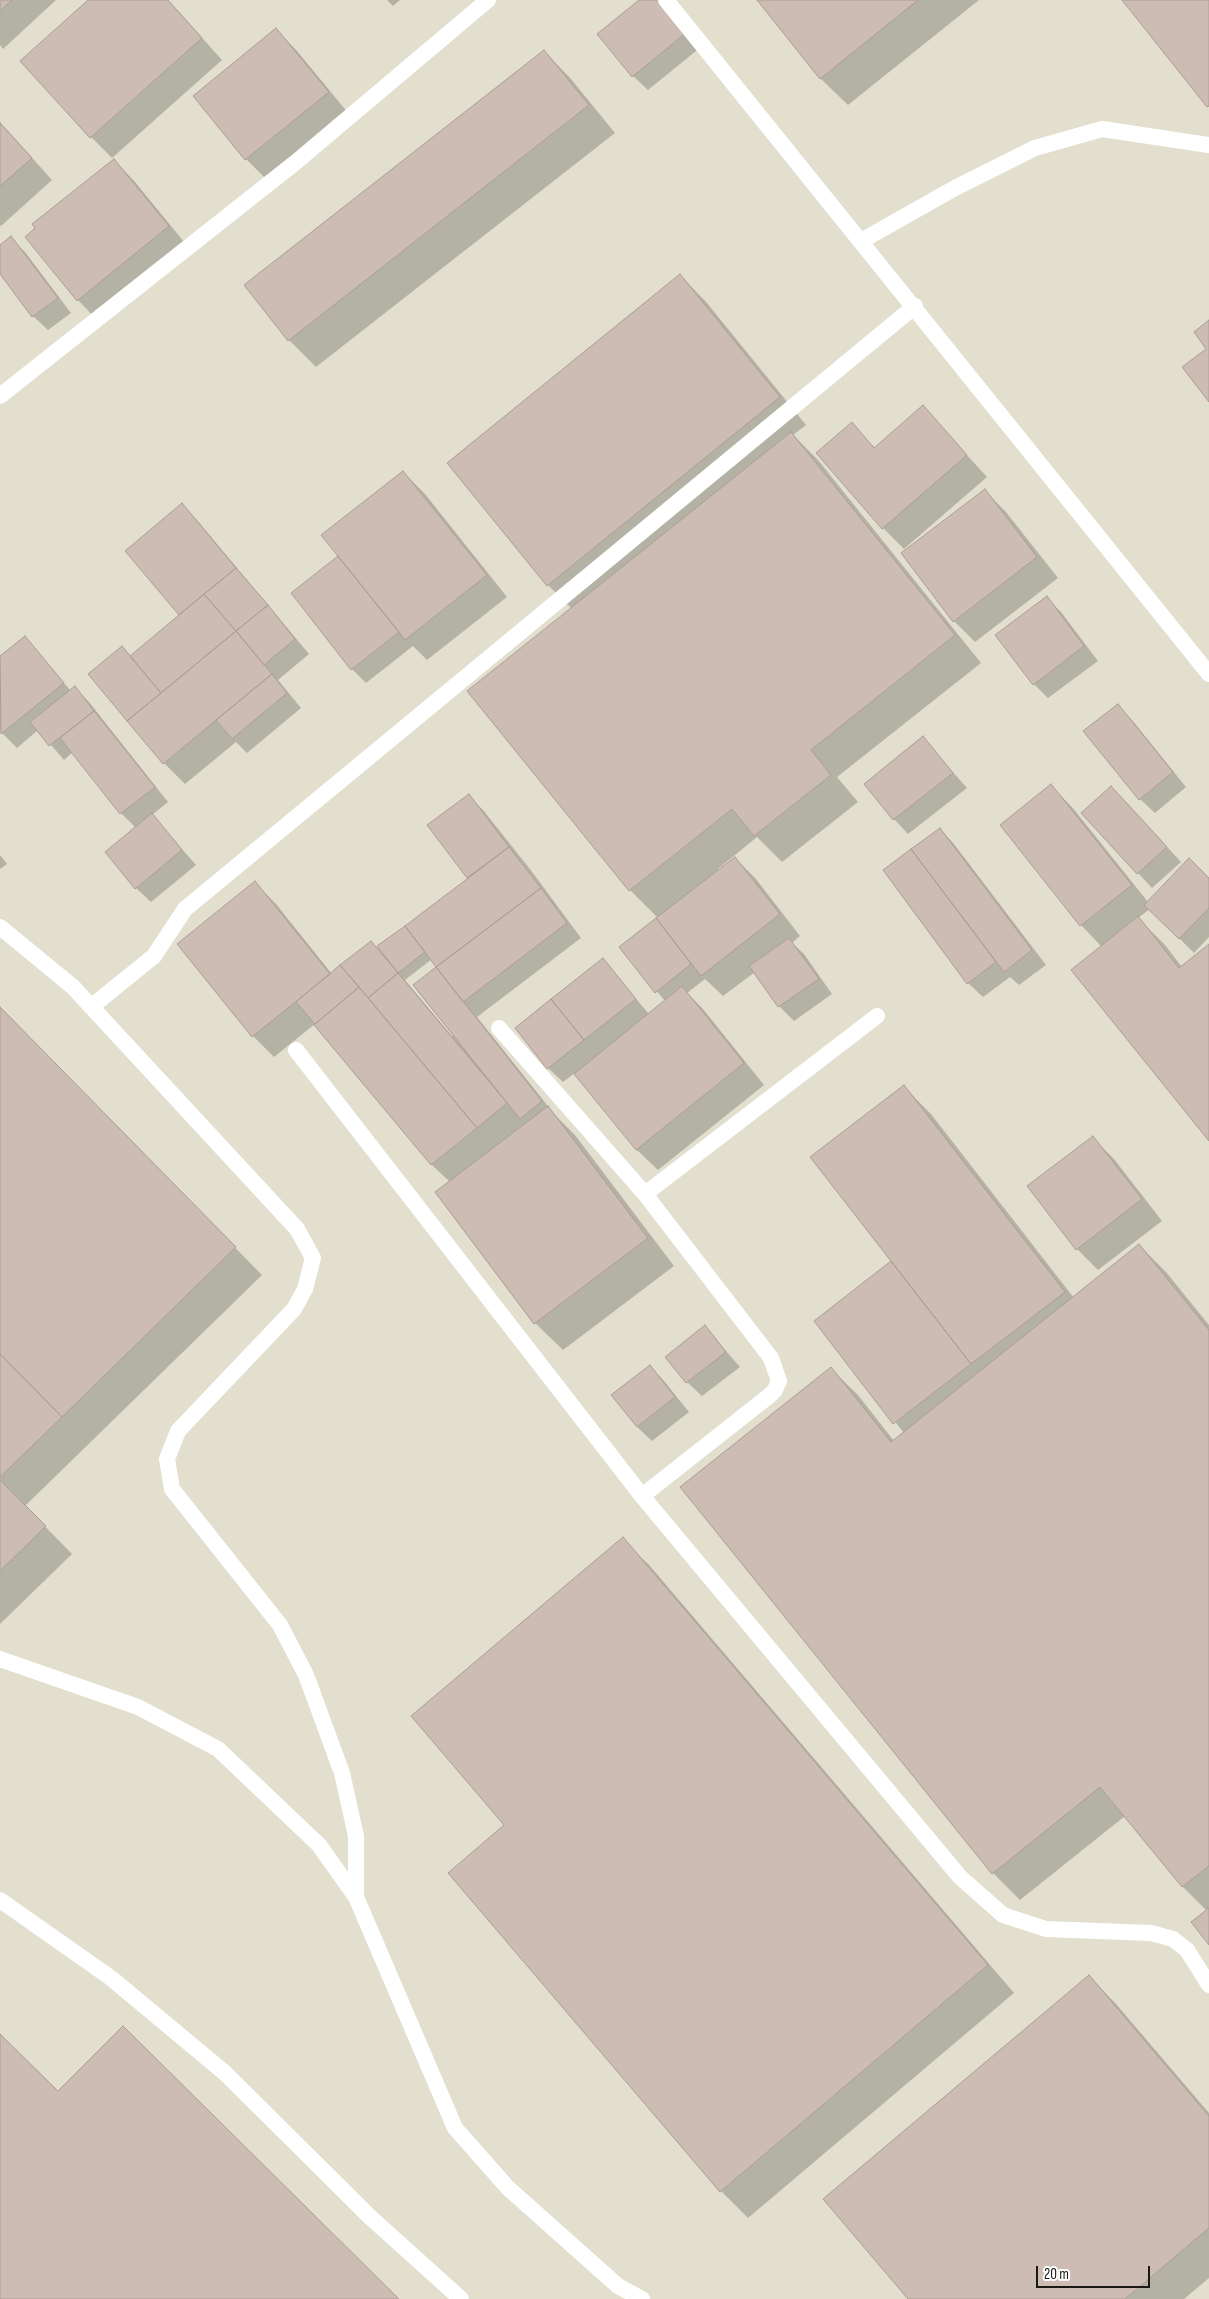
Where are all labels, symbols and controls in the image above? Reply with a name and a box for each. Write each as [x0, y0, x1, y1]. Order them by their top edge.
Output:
scale bar [1039, 2256, 1153, 2288]
text: 20 m [1044, 2265, 1069, 2284]

